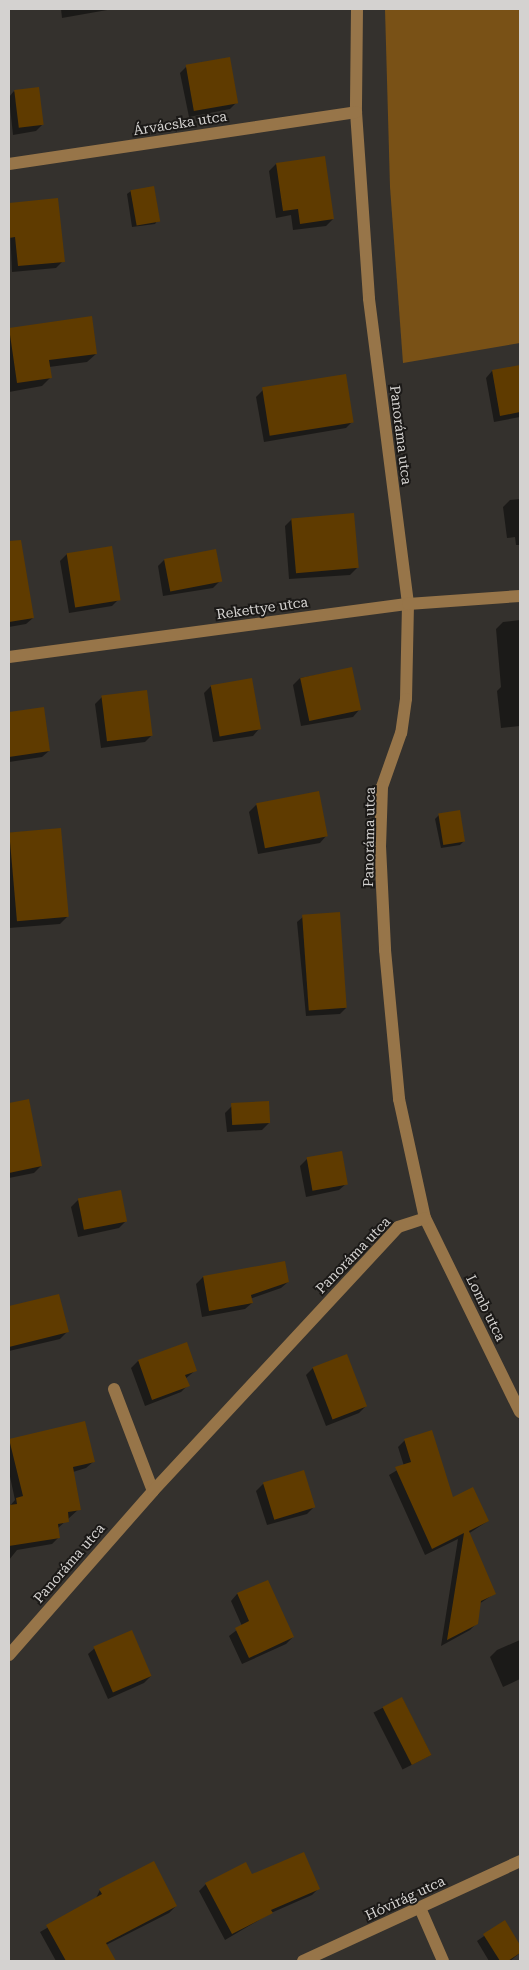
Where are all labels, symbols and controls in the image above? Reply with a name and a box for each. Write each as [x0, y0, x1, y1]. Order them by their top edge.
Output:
street label: Árvácska utca [132, 107, 228, 139]
street label: Panoráma utca [387, 384, 415, 486]
street label: Rekettye utca [215, 593, 309, 623]
street label: Panoráma utca [360, 787, 378, 887]
street label: Panoráma utca [312, 1213, 394, 1297]
street label: Lomb utca [463, 1272, 509, 1344]
street label: Panoráma utca [30, 1520, 108, 1606]
street label: Hóvirág utca [362, 1872, 448, 1924]

